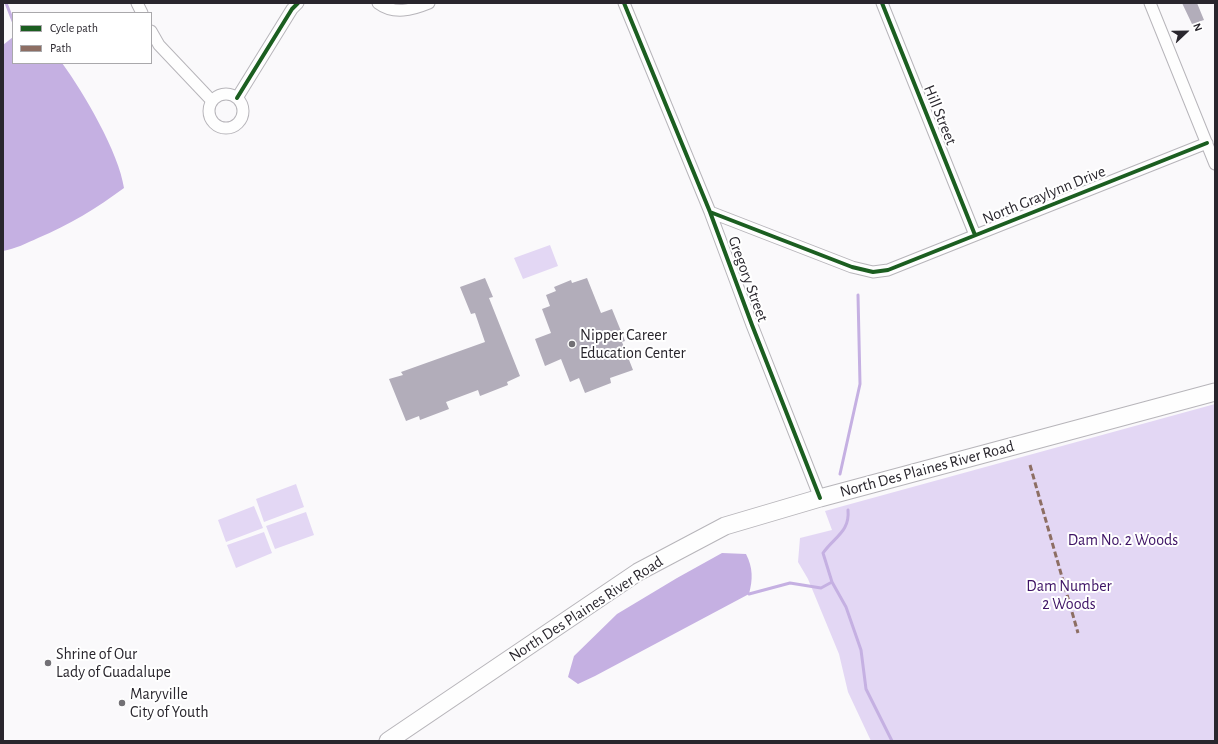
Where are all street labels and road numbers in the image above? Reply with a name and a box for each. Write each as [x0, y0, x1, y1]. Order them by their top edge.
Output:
street label: Hill Street [919, 82, 961, 148]
street label: North Graylynn Drive [980, 162, 1108, 228]
street label: Gregory Street [724, 234, 772, 324]
street label: North Des Plaines River Road [838, 436, 1016, 502]
street label: North Des Plaines River Road [505, 552, 667, 666]

